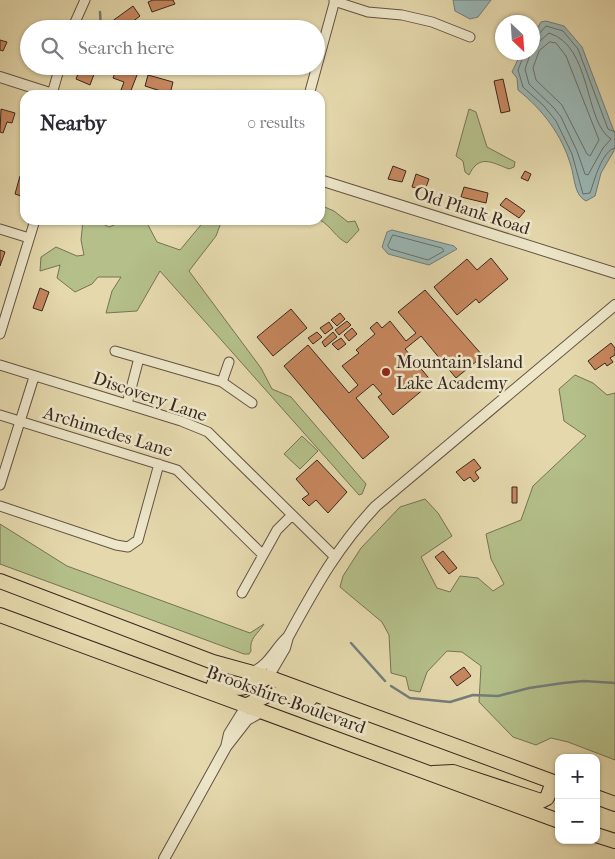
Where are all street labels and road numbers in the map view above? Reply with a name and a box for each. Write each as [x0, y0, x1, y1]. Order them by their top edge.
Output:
street label: Old Plank Road [411, 182, 533, 240]
street label: Discovery Lane [90, 368, 210, 426]
street label: Archimedes Lane [40, 402, 175, 462]
street label: Brookshire Boulevard [204, 661, 369, 739]

